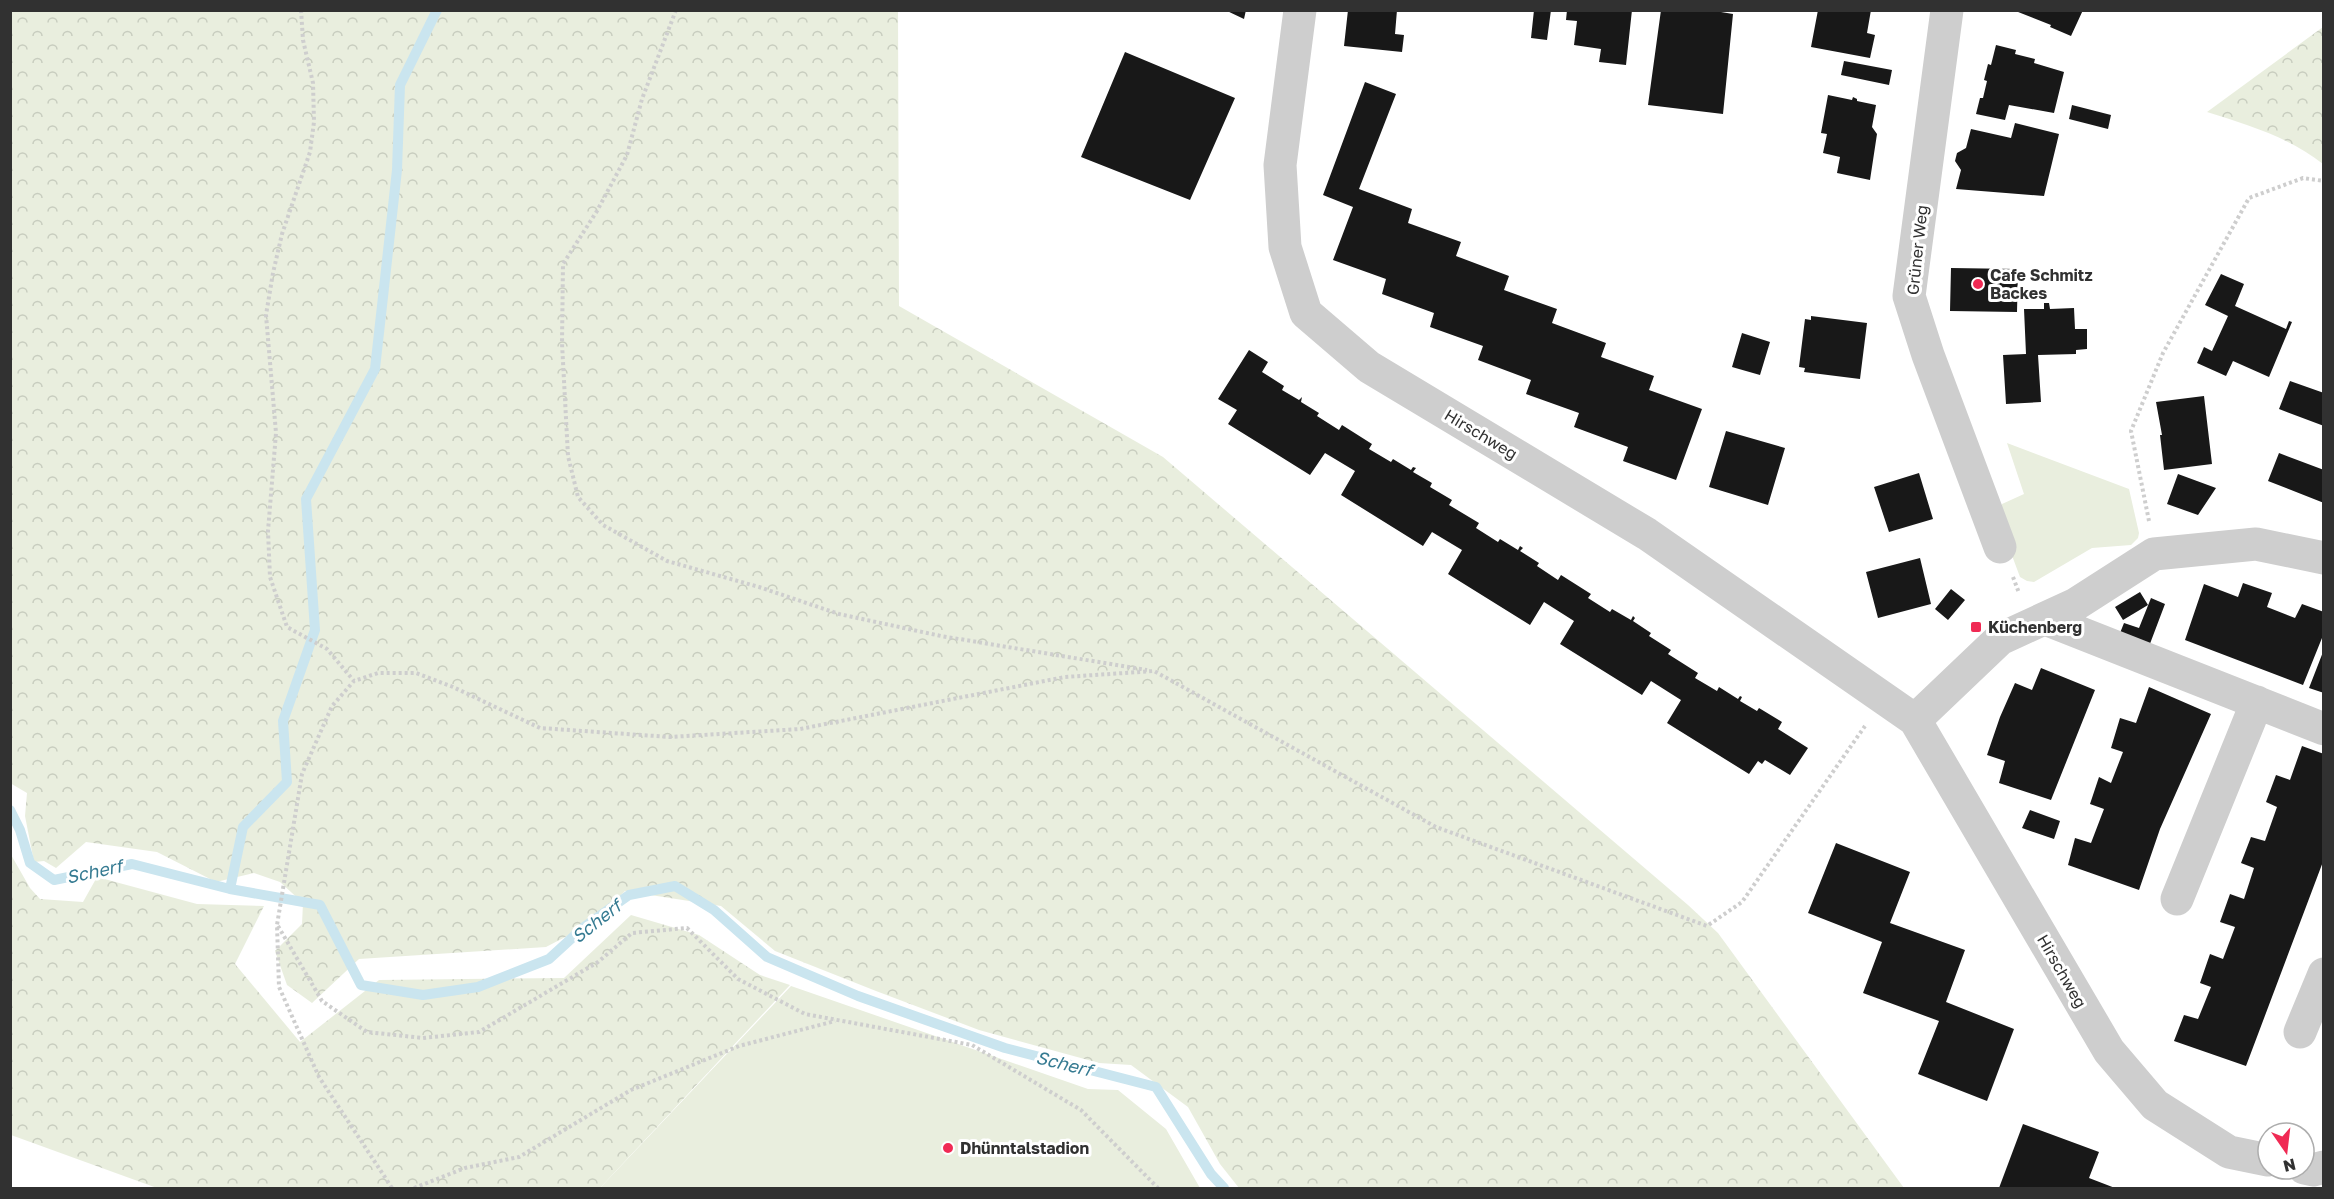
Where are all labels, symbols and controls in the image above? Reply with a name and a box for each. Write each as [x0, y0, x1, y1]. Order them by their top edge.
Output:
street label: Grüner Weg [1902, 204, 1932, 296]
place label: Cafe Schmitz Backes [1990, 265, 2093, 303]
marker: Cafe Schmitz Backes [1971, 277, 1985, 291]
street label: Hirschweg [1441, 404, 1521, 464]
place label: Küchenberg [1988, 617, 2082, 637]
marker: Küchenberg [1969, 620, 1983, 634]
water label: Scherf [64, 854, 127, 888]
water label: Scherf [567, 893, 628, 947]
street label: Hirschweg [2033, 931, 2091, 1011]
water label: Scherf [1034, 1045, 1098, 1081]
north arrow [2256, 1121, 2316, 1181]
place label: Dhünntalstadion [960, 1138, 1089, 1158]
marker: Dhünntalstadion [941, 1141, 955, 1155]
text: N [2281, 1154, 2298, 1177]

